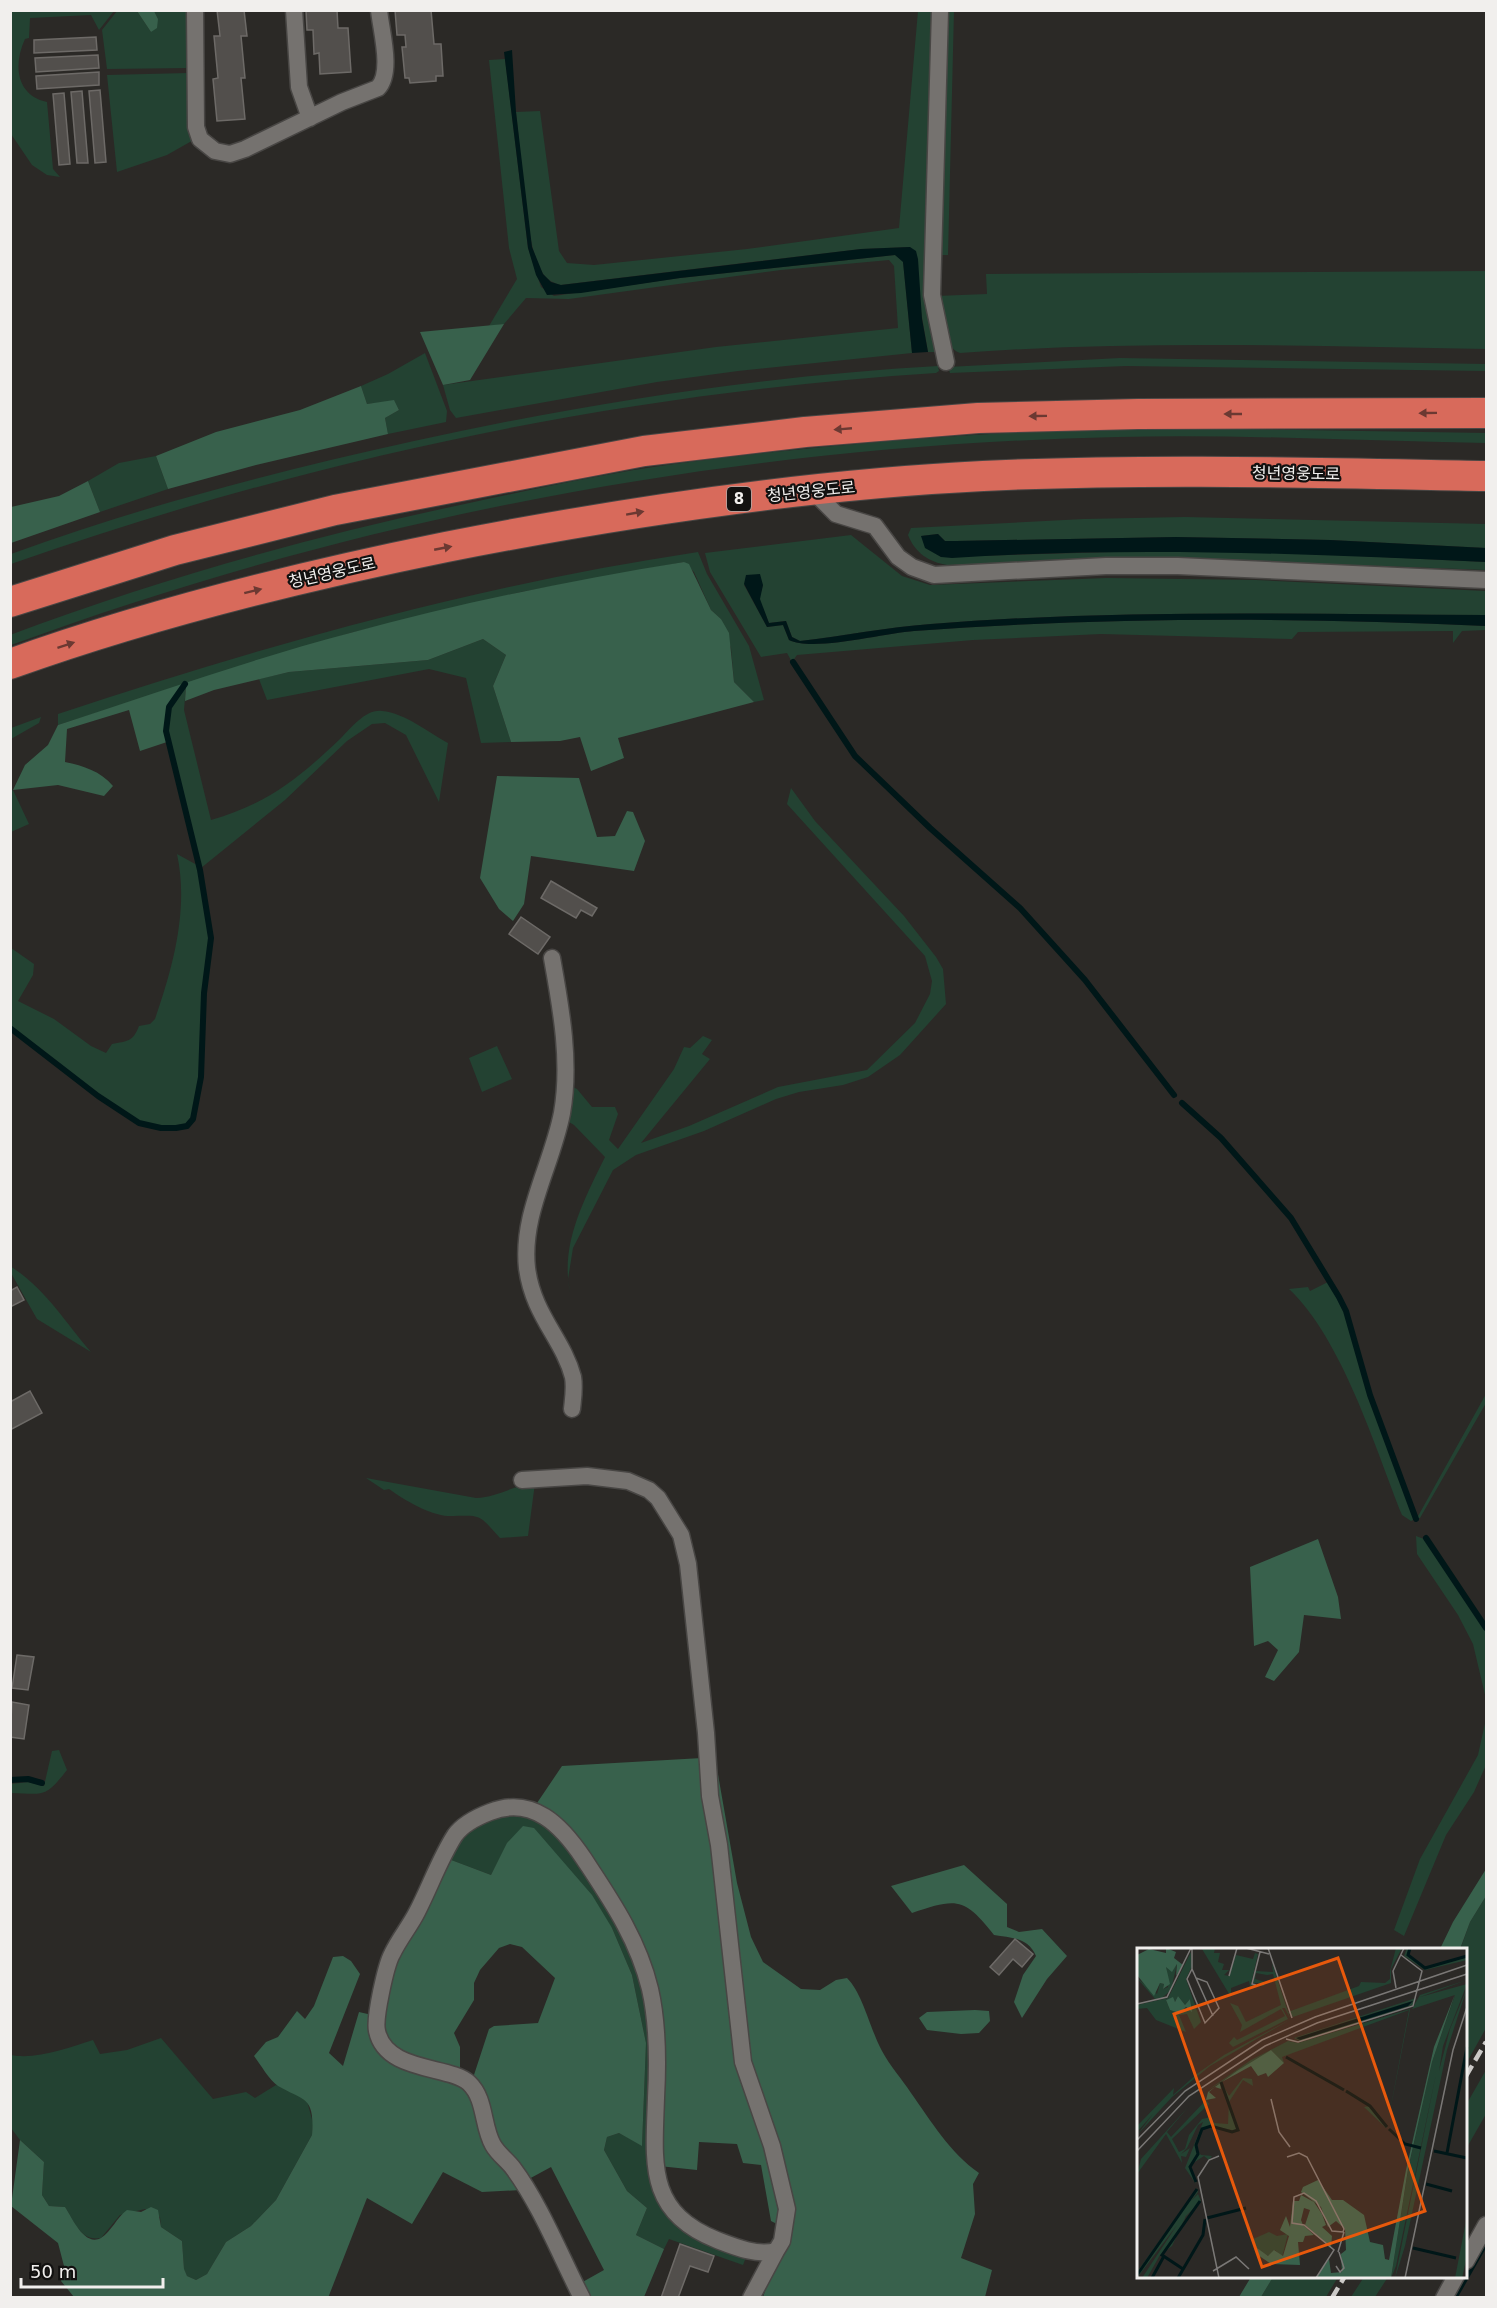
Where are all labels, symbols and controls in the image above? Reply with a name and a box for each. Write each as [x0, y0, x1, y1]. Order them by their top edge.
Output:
one-way arrow [1419, 408, 1438, 418]
one-way arrow [1224, 409, 1243, 419]
one-way arrow [1029, 412, 1048, 421]
one-way arrow [834, 424, 853, 433]
street label: 청년영웅도로 [1252, 463, 1341, 484]
street label: 청년영웅도로 [766, 477, 856, 506]
road number: 8 [727, 487, 751, 511]
one-way arrow [626, 508, 645, 517]
one-way arrow [434, 543, 453, 552]
street label: 청년영웅도로 [287, 553, 378, 592]
one-way arrow [244, 585, 262, 595]
one-way arrow [57, 640, 75, 650]
inset map [1137, 1948, 1467, 2278]
scale bar [21, 2251, 164, 2289]
text: 50 m [30, 2261, 76, 2282]

